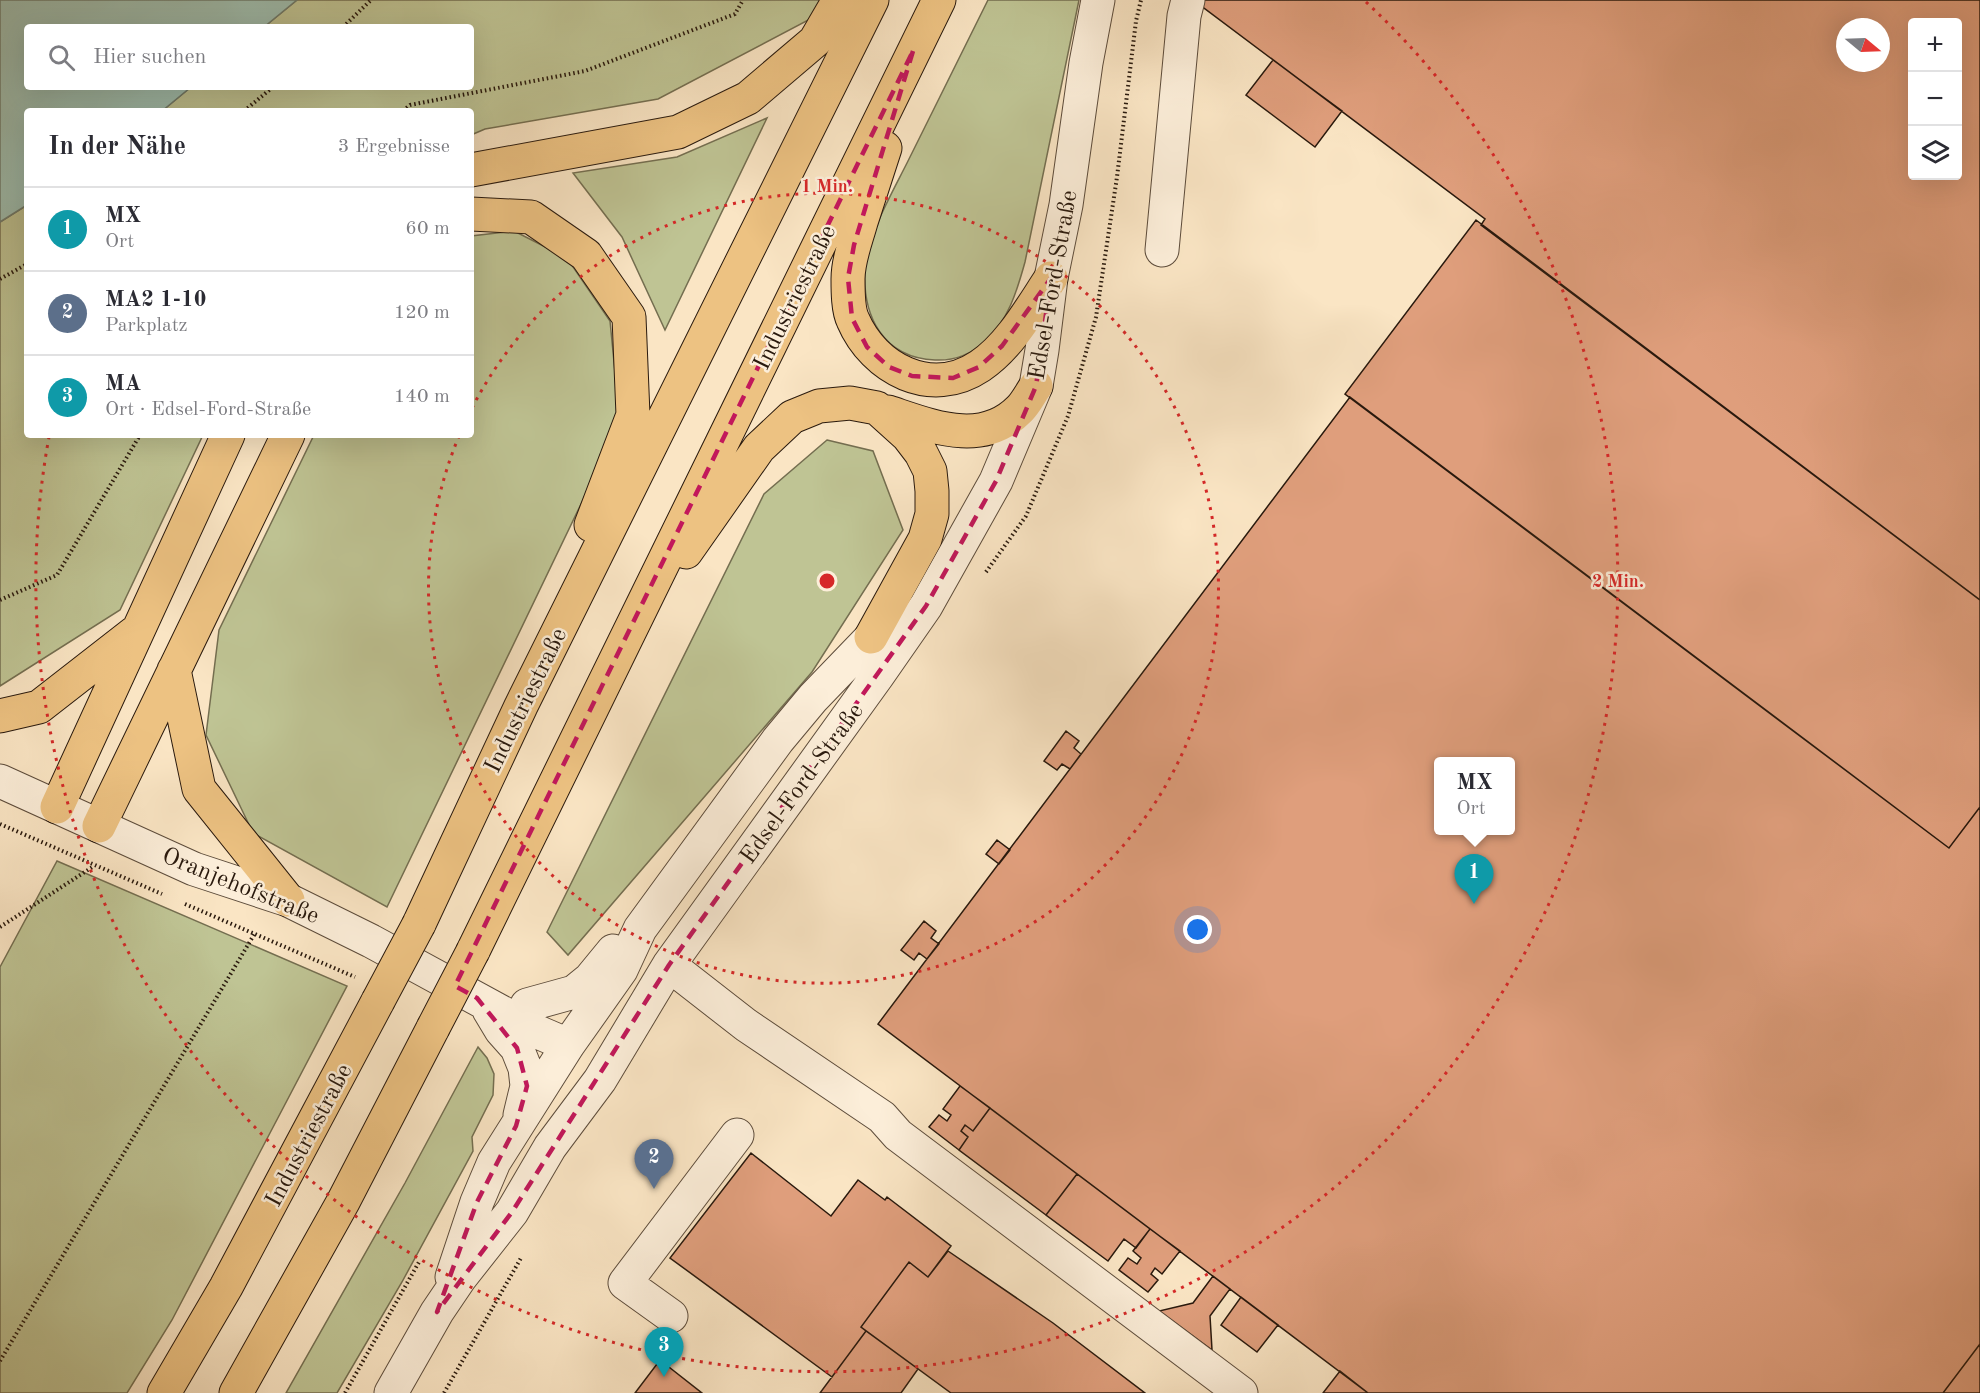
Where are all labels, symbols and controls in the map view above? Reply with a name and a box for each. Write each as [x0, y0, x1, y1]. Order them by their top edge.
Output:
north arrow [1836, 18, 1890, 72]
map controls [1908, 18, 1962, 180]
button: + [1908, 18, 1962, 72]
search box [24, 24, 474, 90]
icon: search [45, 41, 78, 74]
text: Hier suchen [93, 46, 206, 68]
button: − [1908, 72, 1962, 126]
button: layers [1908, 126, 1962, 180]
text: In der Nähe [48, 134, 186, 160]
text: 3 Ergebnisse [338, 137, 450, 157]
text: 1 Min. [801, 178, 853, 196]
street label: Edsel-Ford-Straße [1025, 189, 1082, 382]
text: MX [105, 205, 141, 227]
text: 1 [62, 219, 73, 239]
text: 60 m [405, 219, 450, 239]
street label: Industriestraße [750, 222, 841, 374]
text: Ort [105, 232, 134, 252]
text: MA2 1-10 [105, 289, 207, 311]
text: 2 [62, 303, 73, 323]
text: 120 m [394, 303, 450, 323]
text: Parkplatz [105, 316, 188, 336]
text: MA [105, 373, 141, 395]
text: 3 [62, 387, 73, 407]
text: 140 m [394, 387, 450, 407]
text: Ort · Edsel-Ford-Straße [105, 400, 311, 420]
centre of rings [817, 571, 837, 591]
text: 2 Min. [1592, 573, 1644, 591]
street label: Industriestraße [481, 625, 572, 777]
street label: Edsel-Ford-Straße [736, 699, 869, 869]
popup [1434, 757, 1515, 835]
text: MX [1456, 772, 1493, 794]
text: Ort [1456, 799, 1486, 819]
street label: Oranjehofstraße [158, 844, 322, 929]
pin: 1 [1454, 854, 1494, 904]
your location [1183, 915, 1212, 944]
street label: Industriestraße [262, 1060, 357, 1211]
pin: 2 [634, 1140, 674, 1189]
pin: 3 [644, 1328, 684, 1377]

